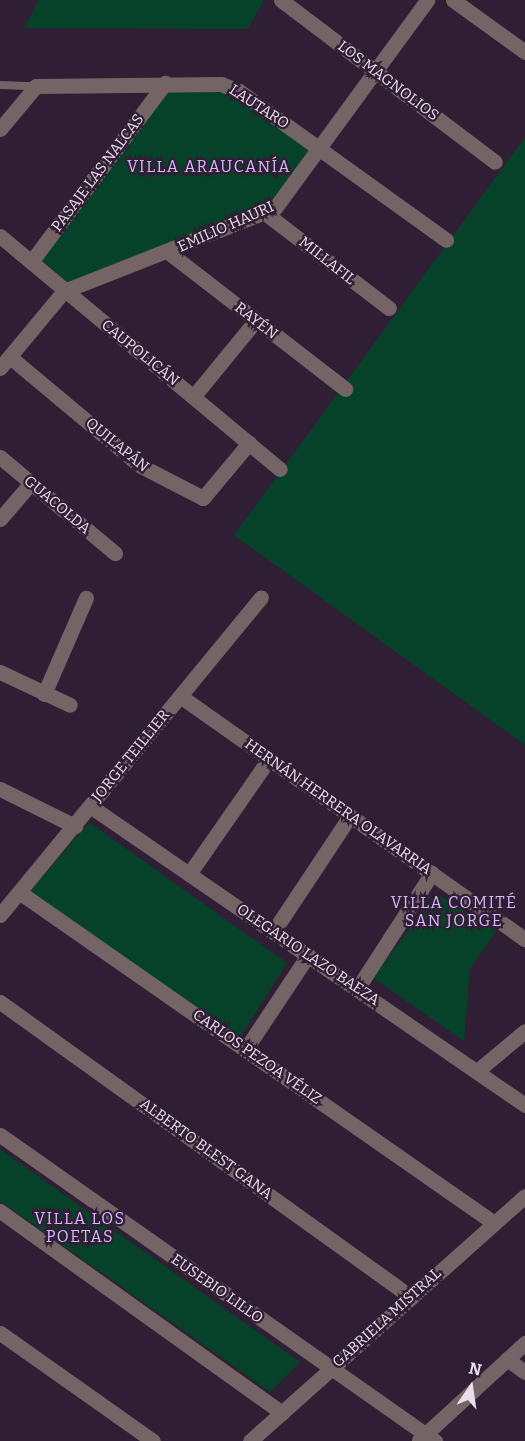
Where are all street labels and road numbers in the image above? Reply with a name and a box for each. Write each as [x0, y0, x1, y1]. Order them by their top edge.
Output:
street label: LOS MAGNOLIOS [334, 37, 442, 125]
street label: LAUTARO [226, 81, 292, 133]
street label: PASAJE LAS NALCAS [48, 111, 148, 235]
street label: EMILIO HAURI [175, 198, 277, 256]
street label: MILLAFIL [295, 233, 359, 289]
street label: RAYÉN [231, 299, 281, 343]
street label: CAUPOLICÁN [98, 316, 182, 390]
street label: QUILAPÁN [82, 414, 152, 476]
street label: GUACOLDA [20, 472, 94, 538]
street label: JORGE TEILLIER [88, 706, 174, 806]
street label: HERNÁN HERRERA OLAVARRIA [241, 735, 435, 879]
street label: OLEGARIO LAZO BAEZA [233, 900, 383, 1010]
street label: CARLOS PEZOA VÉLIZ [189, 1006, 325, 1108]
street label: ALBERTO BLEST GANA [136, 1095, 276, 1203]
street label: EUSEBIO LILLO [168, 1251, 266, 1327]
street label: GABRIELA MISTRAL [329, 1264, 445, 1372]

